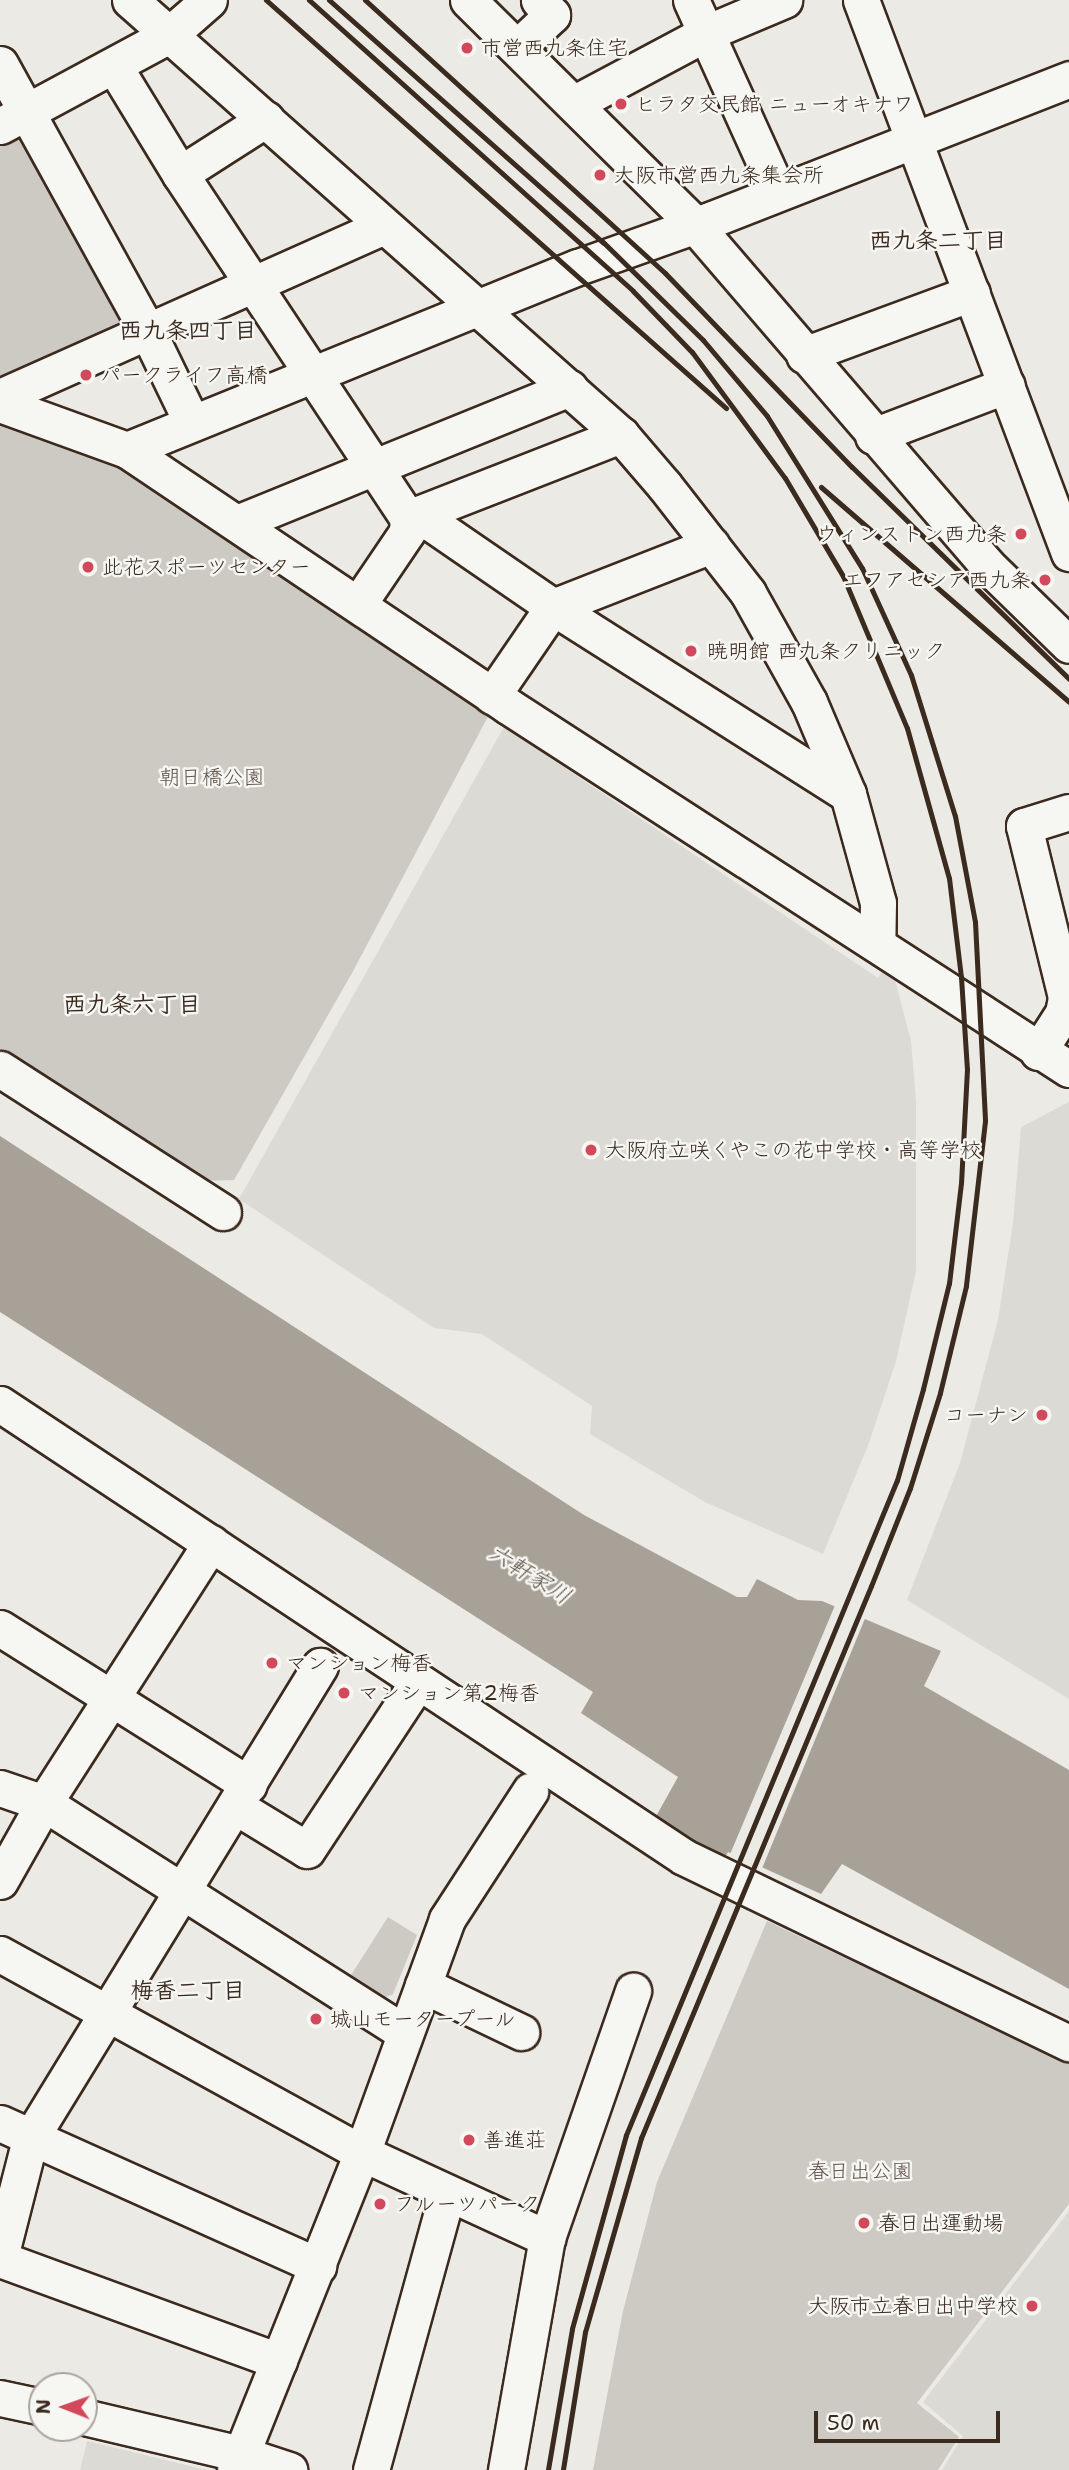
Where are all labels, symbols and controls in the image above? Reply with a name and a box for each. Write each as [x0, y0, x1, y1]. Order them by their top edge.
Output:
place label: 市営西九条住宅 [481, 35, 628, 61]
marker: 市営西九条住宅 [459, 40, 475, 56]
place label: ヒラタ交民館 ニューオキナワ [635, 91, 915, 117]
marker: ヒラタ交民館 ニューオキナワ [613, 96, 629, 112]
place label: 大阪市営西九条集会所 [614, 162, 824, 188]
marker: 大阪市営西九条集会所 [592, 167, 608, 183]
district label: 西九条二丁目 [869, 226, 1007, 254]
district label: 西九条四丁目 [119, 316, 257, 344]
place label: パークライフ高橋 [100, 362, 268, 388]
marker: パークライフ高橋 [78, 367, 94, 383]
place label: ウィンストン西九条 [818, 521, 1007, 547]
marker: ウィンストン西九条 [1013, 526, 1029, 542]
place label: 此花スポーツセンター [102, 554, 312, 580]
marker: 此花スポーツセンター [80, 559, 96, 575]
place label: エフアセシア西九条 [842, 567, 1031, 593]
marker: エフアセシア西九条 [1037, 572, 1053, 588]
place label: 暁明館 西九条クリニック [707, 638, 945, 664]
marker: 暁明館 西九条クリニック [681, 641, 701, 661]
park label: 朝日橋公園 [160, 764, 264, 790]
district label: 西九条六丁目 [63, 990, 201, 1018]
place label: 大阪府立咲くやこの花中学校・高等学校 [605, 1137, 983, 1163]
marker: 大阪府立咲くやこの花中学校・高等学校 [583, 1142, 599, 1158]
place label: コーナン [944, 1402, 1028, 1428]
marker: コーナン [1034, 1407, 1050, 1423]
water label: 六軒家川 [484, 1538, 576, 1610]
place label: マンション梅香 [286, 1650, 433, 1676]
marker: マンション梅香 [264, 1655, 280, 1671]
place label: マンション第2梅香 [358, 1680, 541, 1706]
marker: マンション第2梅香 [336, 1685, 352, 1701]
district label: 梅香二丁目 [131, 1976, 245, 2004]
place label: 城山モータープール [330, 2006, 518, 2032]
marker: 城山モータープール [308, 2011, 324, 2027]
place label: 善進荘 [483, 2127, 546, 2153]
marker: 善進荘 [461, 2132, 477, 2148]
park label: 春日出公園 [808, 2158, 912, 2184]
place label: フルーツパーク [394, 2191, 542, 2217]
marker: フルーツパーク [372, 2196, 388, 2212]
place label: 春日出運動場 [878, 2210, 1004, 2236]
marker: 春日出運動場 [856, 2215, 872, 2231]
place label: 大阪市立春日出中学校 [808, 2293, 1018, 2319]
marker: 大阪市立春日出中学校 [1024, 2298, 1040, 2314]
north arrow [28, 2372, 98, 2442]
scale bar [817, 2396, 1002, 2440]
text: N [31, 2399, 56, 2414]
text: 50 m [827, 2409, 880, 2437]

